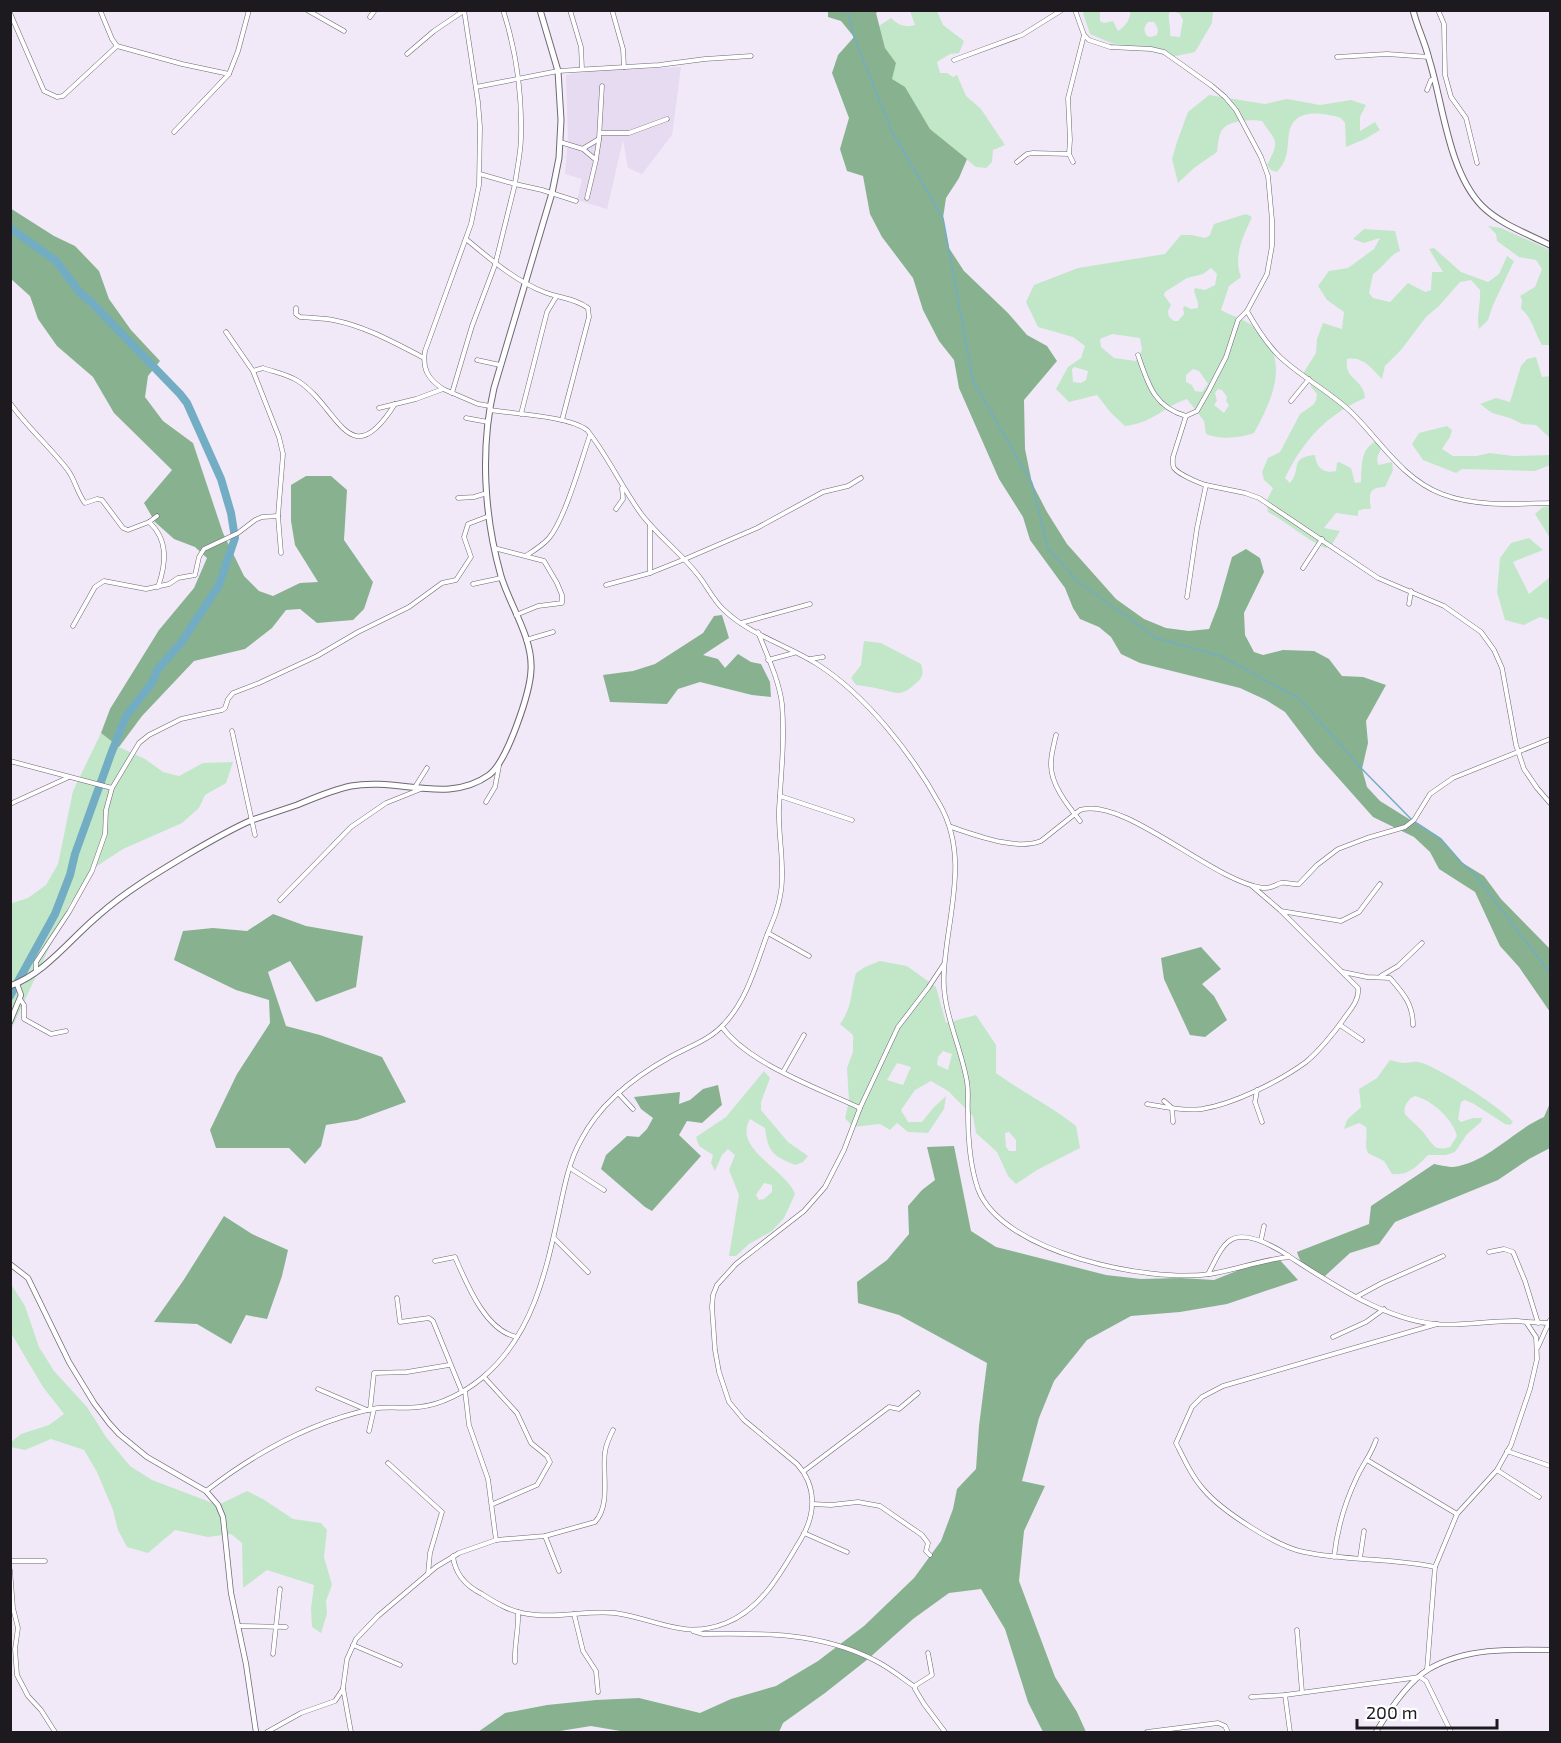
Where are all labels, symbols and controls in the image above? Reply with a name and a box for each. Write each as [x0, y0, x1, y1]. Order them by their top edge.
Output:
scale bar [1357, 1692, 1496, 1730]
text: 200 m [1366, 1701, 1418, 1723]

